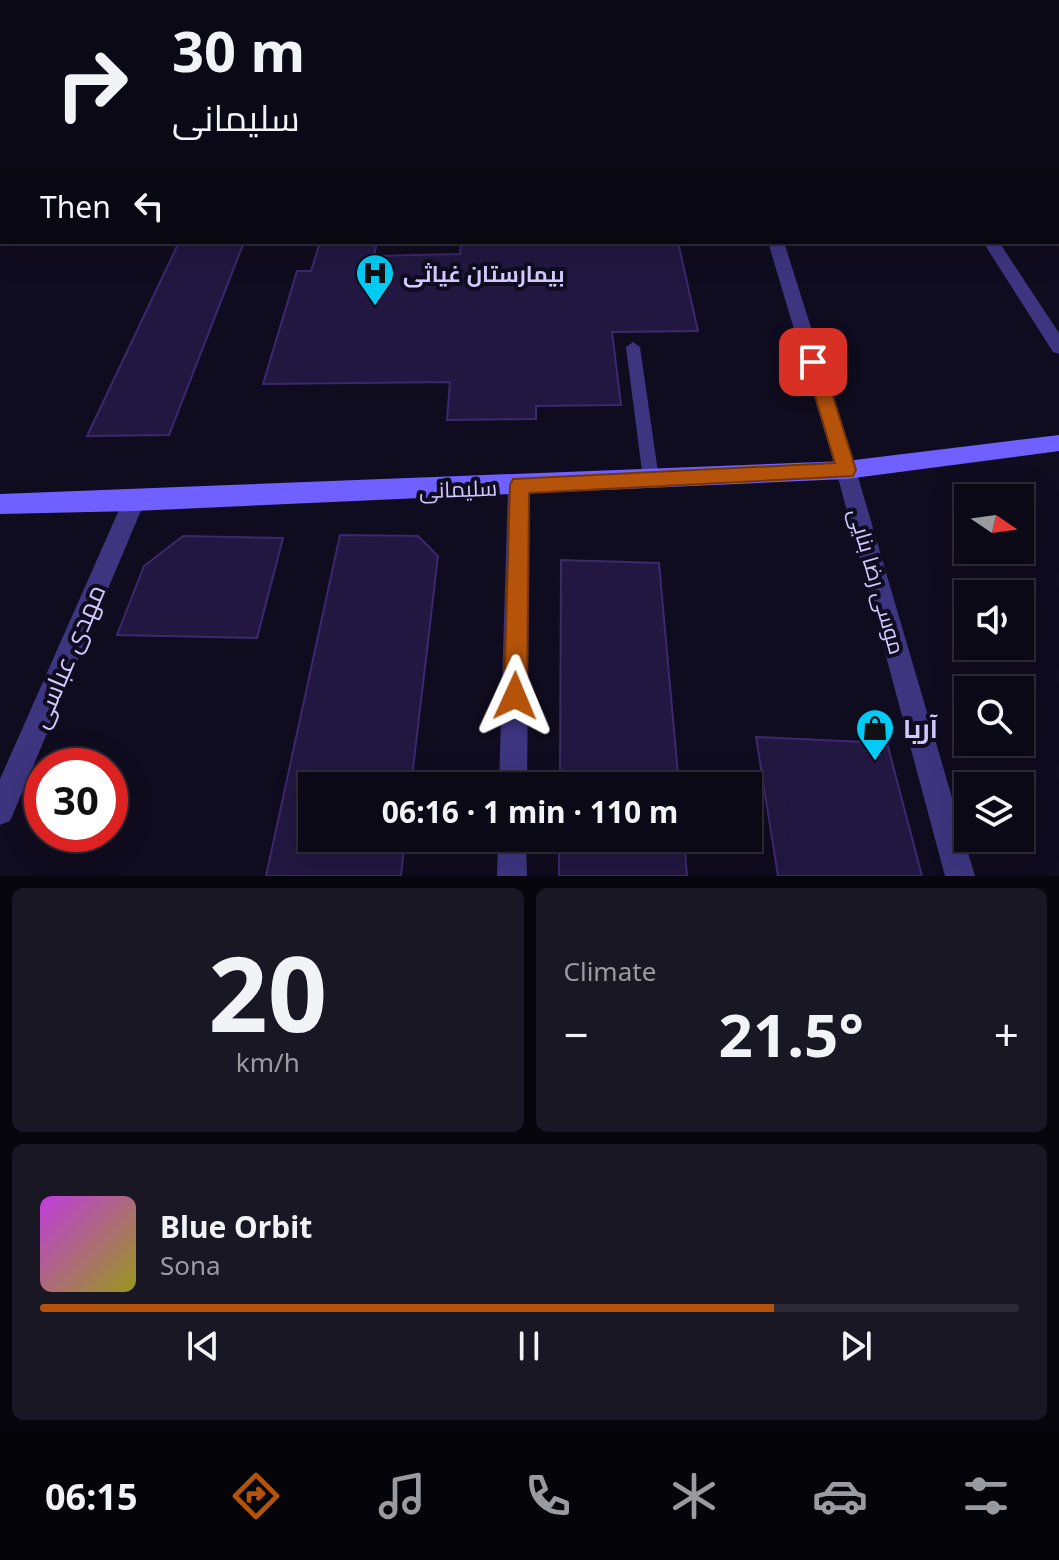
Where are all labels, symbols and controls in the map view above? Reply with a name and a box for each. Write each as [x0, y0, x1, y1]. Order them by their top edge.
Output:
text: 30 m [172, 12, 305, 88]
icon: right [40, 32, 144, 136]
text: سلیمانی [172, 93, 300, 142]
icon: left [127, 184, 171, 228]
text: Then [40, 186, 111, 227]
hospital icon: بیمارستان غیاثی [354, 252, 396, 307]
place label: بیمارستان غیاثی [403, 258, 565, 288]
pin [779, 328, 847, 396]
icon: arrive [791, 340, 835, 384]
street label: سلیمانی [418, 472, 498, 504]
north arrow [954, 484, 1034, 564]
map controls [954, 484, 1034, 852]
street label: موسی رضا بنایی [843, 505, 913, 657]
street label: مهدی عباسی [21, 579, 113, 733]
button: sound [954, 580, 1034, 660]
position arrow [473, 654, 557, 738]
button: search [954, 676, 1034, 756]
shop icon: آریا [854, 707, 896, 762]
place label: آریا [903, 710, 939, 746]
speed limit sign: 30 [24, 748, 128, 852]
button: layers [954, 772, 1034, 852]
text: 06:16 · 1 min · 110 m [382, 791, 678, 832]
text: 20 [208, 921, 327, 1062]
text: Climate [564, 953, 656, 989]
text: 21.5° [719, 993, 864, 1075]
text: − [564, 1004, 589, 1064]
text: + [994, 1004, 1019, 1064]
text: km/h [236, 1044, 300, 1080]
text: Blue Orbit [160, 1206, 312, 1247]
text: Sona [160, 1247, 221, 1283]
icon: previous [181, 1324, 225, 1368]
icon: pause [507, 1324, 551, 1368]
icon: next [834, 1324, 878, 1368]
icon: directions [228, 1468, 284, 1524]
icon: music [374, 1468, 430, 1524]
icon: phone [520, 1468, 576, 1524]
icon: climate [666, 1468, 722, 1524]
icon: car [812, 1468, 868, 1524]
icon: filters [958, 1468, 1014, 1524]
text: 06:15 [45, 1472, 138, 1521]

